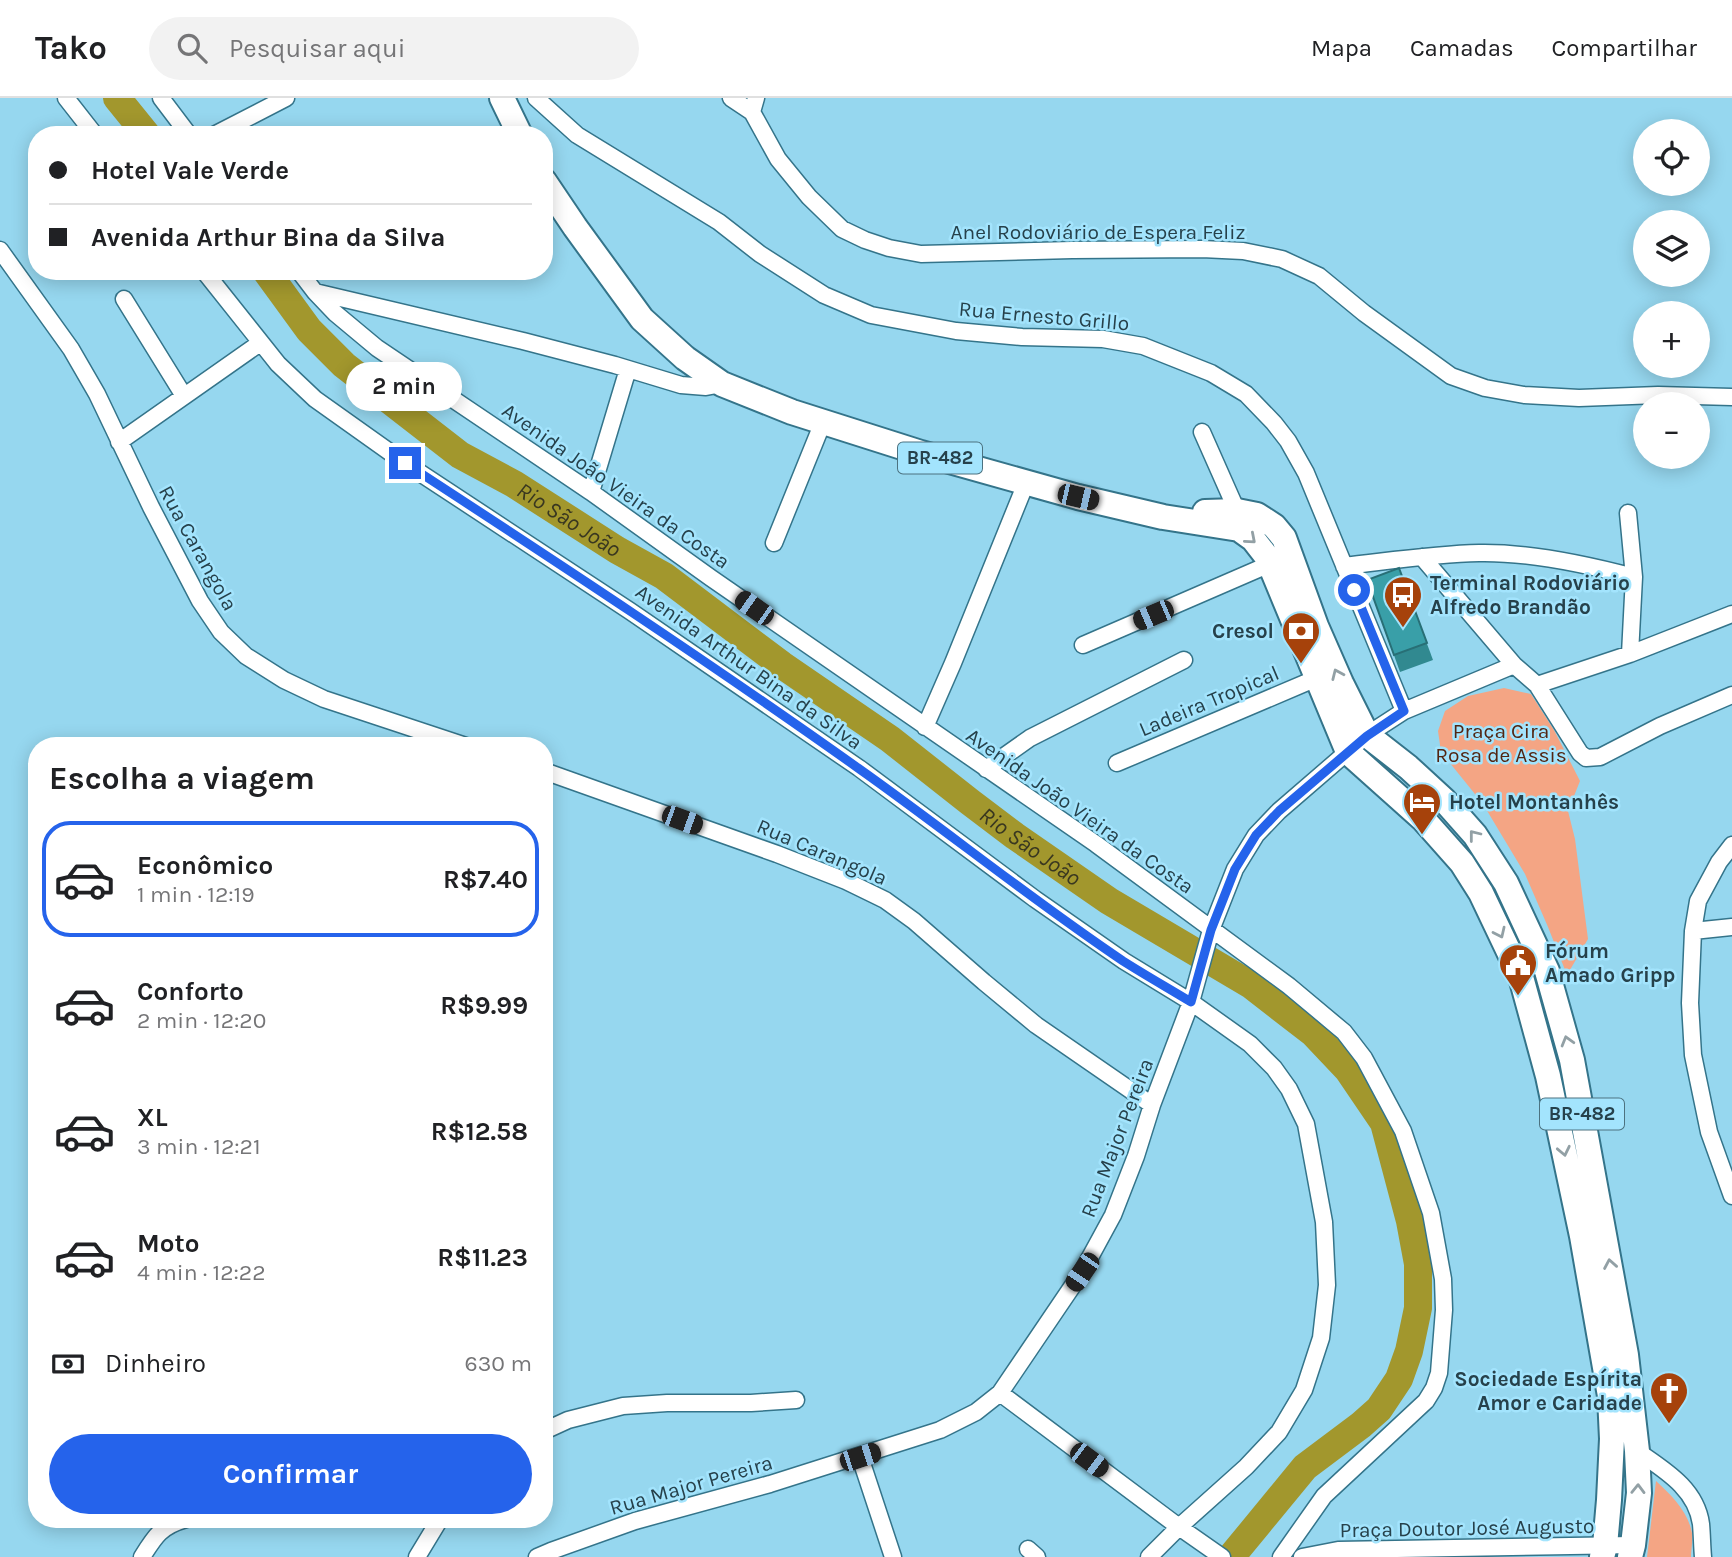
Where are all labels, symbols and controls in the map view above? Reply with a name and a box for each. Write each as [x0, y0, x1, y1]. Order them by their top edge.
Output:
search box [149, 17, 639, 80]
text: Tako [35, 29, 107, 67]
icon: search [173, 29, 211, 67]
text: Pesquisar aqui [229, 33, 406, 64]
text: Mapa [1311, 34, 1372, 62]
text: Camadas [1410, 34, 1514, 62]
text: Compartilhar [1552, 34, 1697, 62]
map controls [1633, 119, 1710, 469]
button: locate [1633, 119, 1710, 196]
text: Hotel Vale Verde [91, 155, 289, 186]
button: layers [1633, 210, 1710, 287]
street label: Anel Rodoviário de Espera Feliz [951, 220, 1245, 244]
text: Avenida Arthur Bina da Silva [91, 222, 445, 253]
street label: Rua Ernesto Grillo [958, 297, 1130, 335]
button: + [1633, 301, 1710, 378]
callout: 2 min [347, 362, 463, 410]
text: 2 min [372, 373, 436, 400]
button: − [1633, 392, 1710, 469]
street label: Avenida João Vieira da Costa [498, 398, 734, 574]
road number: BR-482 [898, 442, 982, 474]
route end [389, 447, 421, 479]
water label: Rio São João [512, 476, 626, 562]
street label: Rua Carangola [154, 481, 242, 615]
car [1056, 482, 1101, 512]
one-way arrow [1243, 531, 1256, 543]
place label: Terminal Rodoviário Alfredo Brandão [1430, 571, 1630, 619]
route start [1338, 574, 1370, 606]
bus stop icon: Terminal Rodoviário Alfredo Brandão [1382, 574, 1424, 629]
street label: Avenida Arthur Bina da Silva [631, 579, 867, 755]
car [731, 587, 778, 629]
car [1130, 597, 1177, 633]
bank icon: Cresol [1280, 610, 1322, 665]
place label: Cresol [1212, 619, 1274, 643]
street label: Ladeira Tropical [1135, 661, 1283, 741]
one-way arrow [1331, 669, 1345, 681]
park label: Praça Cira Rosa de Assis [1435, 719, 1567, 767]
street label: Avenida João Vieira da Costa [962, 723, 1198, 899]
text: Escolha a viagem [49, 760, 315, 797]
hotel icon: Hotel Montanhês [1401, 781, 1443, 836]
place label: Hotel Montanhês [1449, 790, 1619, 814]
water label: Rio São João [974, 801, 1086, 891]
car [659, 803, 706, 837]
street label: Rua Carangola [753, 814, 891, 890]
one-way arrow [1469, 830, 1482, 843]
icon: car [53, 848, 116, 911]
text: Econômico [137, 850, 273, 881]
text: R$7.40 [443, 864, 528, 895]
text: 1 min · 12:19 [137, 881, 255, 908]
one-way arrow [1492, 926, 1506, 938]
place label: Fórum Amado Gripp [1545, 939, 1675, 987]
public building icon: Fórum Amado Gripp [1497, 942, 1539, 997]
icon: car [53, 974, 116, 1037]
text: Conforto [137, 976, 244, 1007]
text: R$9.99 [440, 990, 528, 1021]
text: 2 min · 12:20 [137, 1007, 266, 1034]
one-way arrow [1560, 1035, 1575, 1047]
street label: Rua Major Pereira [1076, 1055, 1158, 1221]
road number: BR-482 [1540, 1098, 1624, 1130]
icon: car [53, 1100, 116, 1163]
text: XL [137, 1102, 168, 1133]
text: R$12.58 [431, 1116, 528, 1147]
text: 3 min · 12:21 [137, 1133, 261, 1160]
one-way arrow [1556, 1145, 1570, 1157]
icon: car [53, 1226, 116, 1289]
text: Moto [137, 1228, 199, 1259]
text: R$11.23 [437, 1242, 528, 1273]
car [1062, 1249, 1103, 1295]
one-way arrow [1603, 1258, 1618, 1270]
text: 4 min · 12:22 [137, 1259, 265, 1286]
icon: cash [49, 1345, 87, 1383]
text: Dinheiro [105, 1348, 206, 1379]
text: 630 m [465, 1350, 532, 1377]
place label: Sociedade Espírita Amor e Caridade [1454, 1367, 1642, 1415]
church icon: Sociedade Espírita Amor e Caridade [1648, 1370, 1690, 1425]
button: Confirmar [49, 1434, 532, 1514]
car [1066, 1439, 1113, 1481]
car [837, 1441, 884, 1473]
street label: Rua Major Pereira [607, 1450, 775, 1520]
one-way arrow [1630, 1484, 1646, 1494]
street label: Praça Doutor José Augusto [1339, 1514, 1595, 1542]

